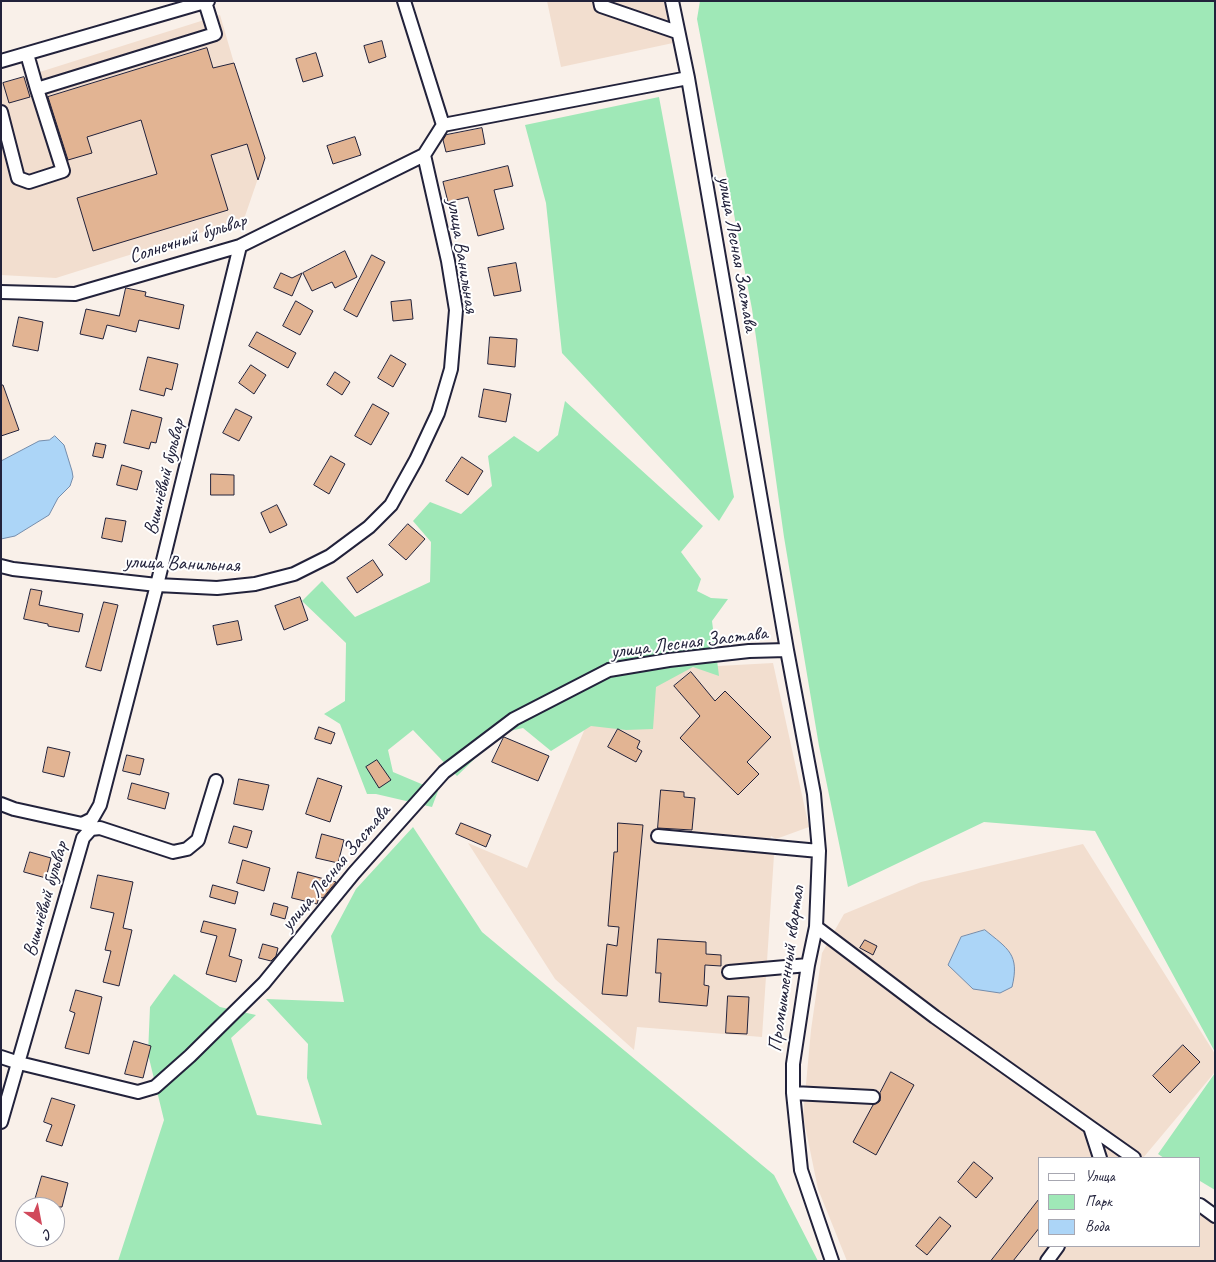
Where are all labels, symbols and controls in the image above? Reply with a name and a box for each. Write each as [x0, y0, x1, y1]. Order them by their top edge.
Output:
street label: улица Лесная Застава [711, 174, 763, 334]
street label: улица Ванильная [441, 197, 483, 315]
street label: Солнечный бульвар [126, 209, 250, 269]
street label: Вишнёвый бульвар [139, 417, 191, 537]
street label: улица Ванильная [124, 550, 240, 578]
street label: улица Лесная Застава [609, 621, 769, 665]
street label: улица Лесная Застава [276, 800, 396, 936]
street label: Вишнёвый бульвар [18, 839, 74, 959]
street label: Промышленный квартал [763, 885, 811, 1053]
legend [1038, 1157, 1201, 1247]
text: Улица [1085, 1167, 1115, 1186]
text: Парк [1085, 1192, 1112, 1211]
north arrow [15, 1197, 65, 1247]
text: Вода [1085, 1217, 1109, 1236]
text: С [40, 1225, 55, 1243]

